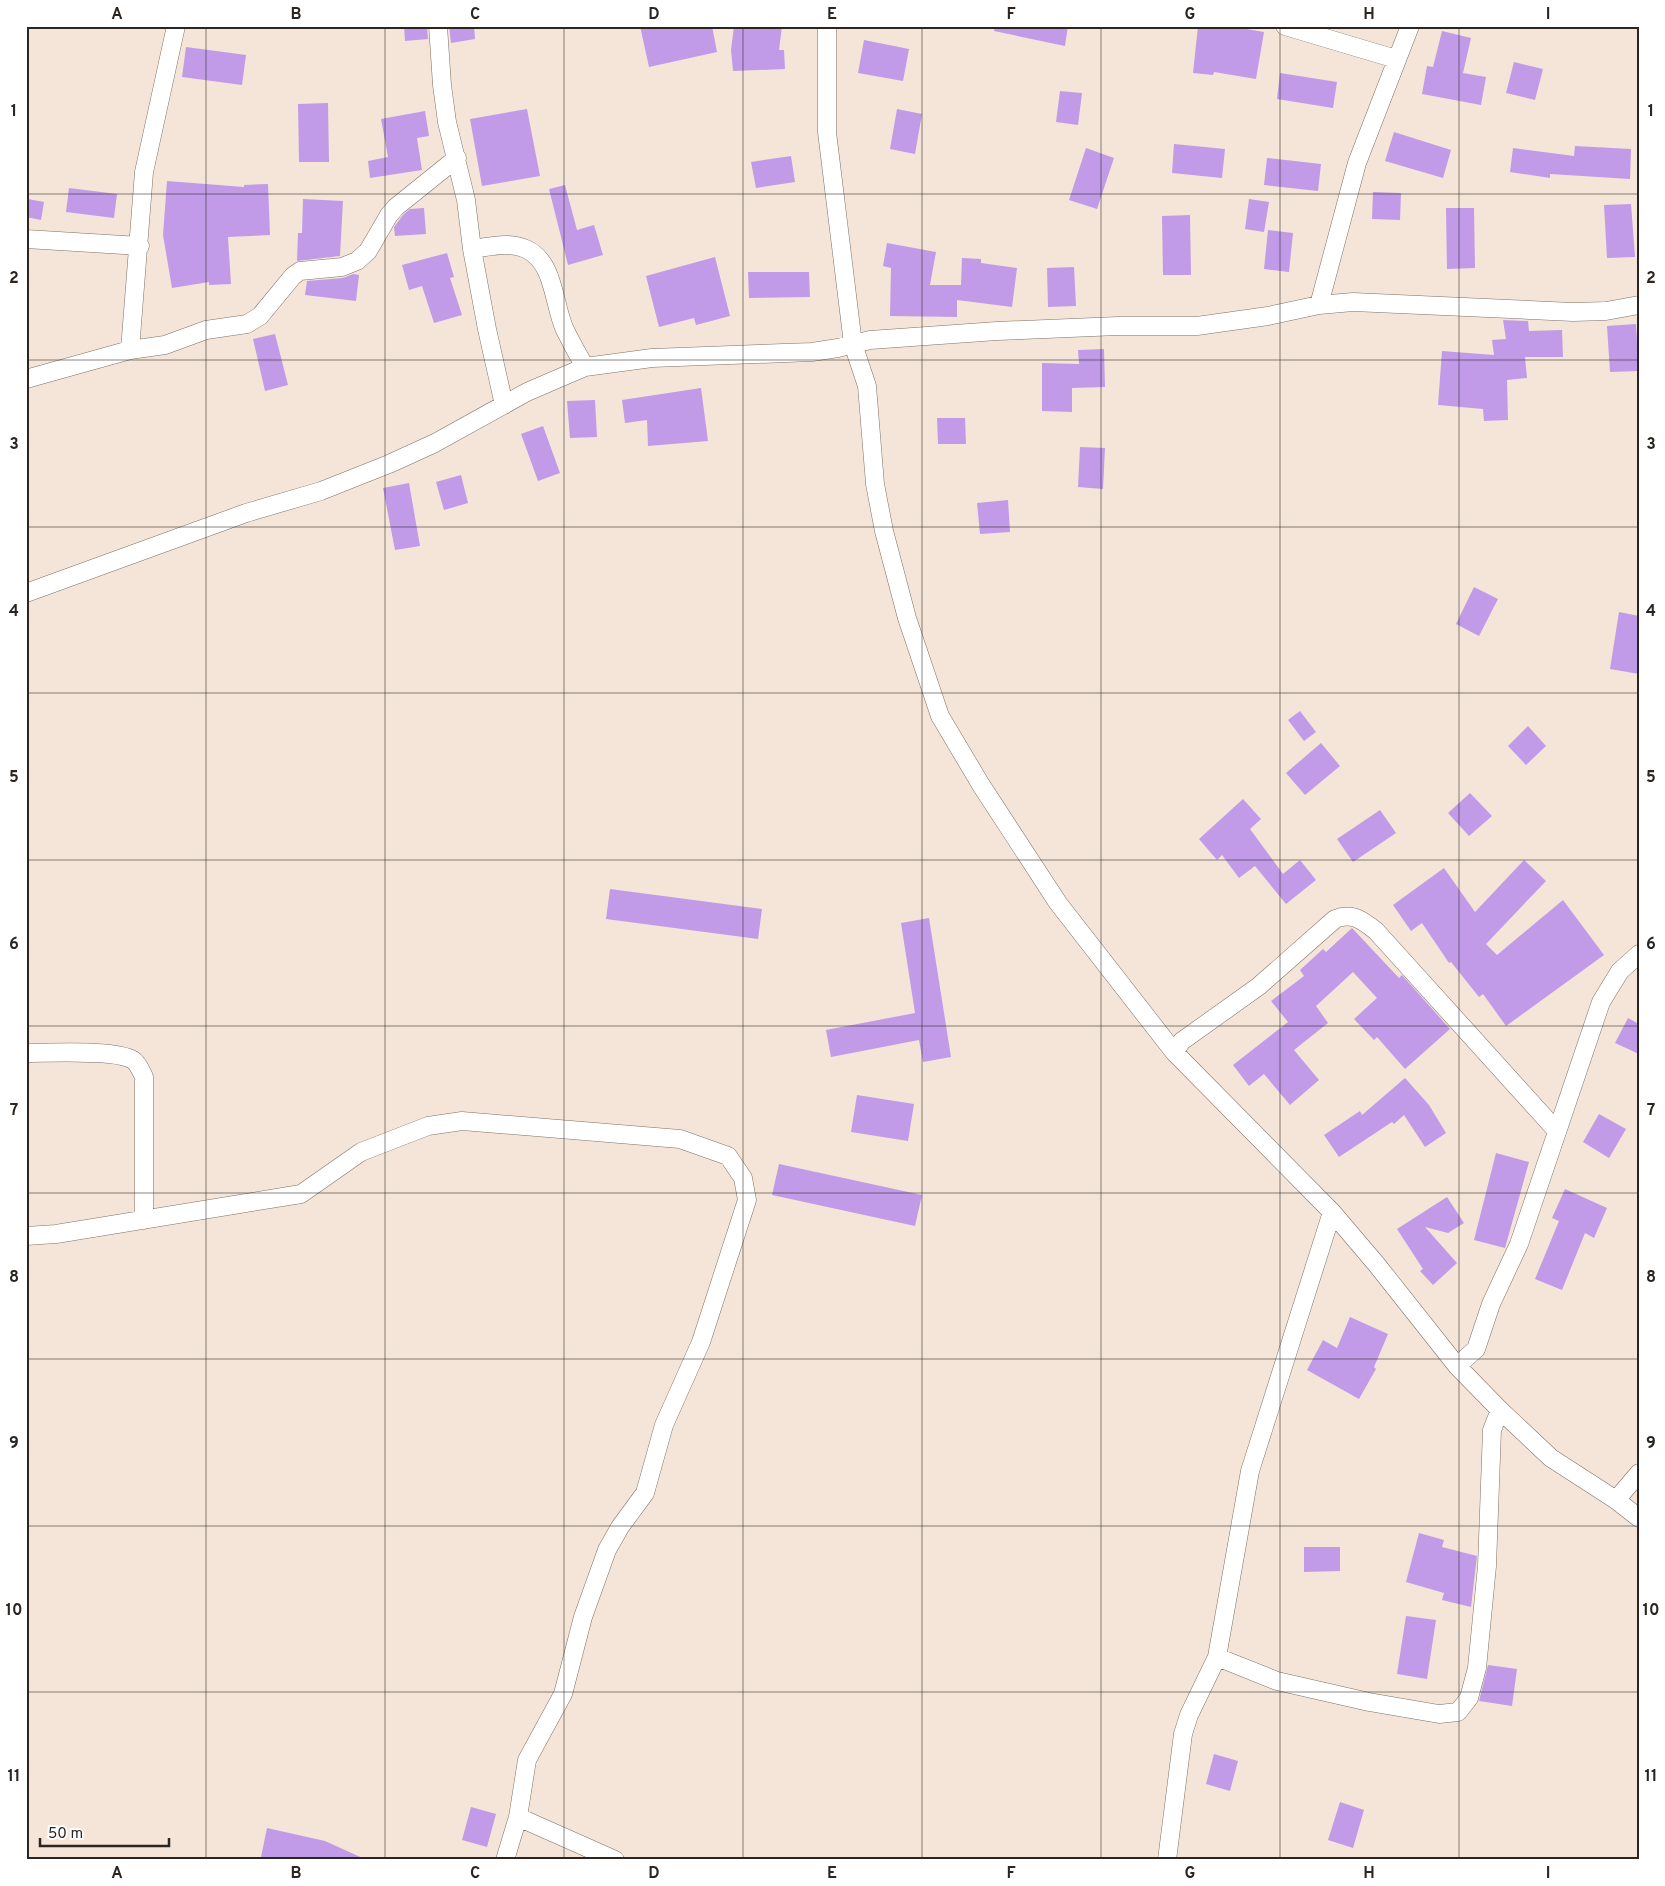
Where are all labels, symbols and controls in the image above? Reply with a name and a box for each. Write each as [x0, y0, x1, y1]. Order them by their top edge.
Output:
text: A [111, 5, 123, 25]
text: B [290, 5, 302, 25]
text: C [470, 5, 480, 25]
text: D [648, 5, 660, 25]
text: E [827, 5, 837, 25]
text: F [1006, 5, 1016, 25]
text: G [1185, 5, 1195, 25]
text: H [1363, 5, 1375, 25]
text: I [1546, 5, 1550, 25]
text: 1 [11, 102, 17, 122]
text: 1 [1648, 102, 1654, 122]
text: 2 [9, 269, 19, 289]
text: 2 [1646, 269, 1656, 289]
text: 3 [9, 435, 19, 455]
text: 3 [1646, 435, 1656, 455]
text: 4 [9, 602, 19, 622]
text: 4 [1646, 602, 1656, 622]
text: 5 [9, 768, 19, 788]
text: 5 [1646, 768, 1656, 788]
text: 6 [9, 935, 19, 955]
text: 6 [1646, 935, 1656, 955]
text: 7 [10, 1101, 18, 1121]
text: 7 [1647, 1101, 1655, 1121]
text: 8 [9, 1268, 19, 1288]
text: 8 [1646, 1268, 1656, 1288]
text: 9 [9, 1434, 19, 1454]
text: 9 [1646, 1434, 1656, 1454]
text: 10 [6, 1601, 22, 1621]
text: 10 [1643, 1601, 1659, 1621]
text: 11 [8, 1767, 20, 1787]
text: 11 [1645, 1767, 1657, 1787]
scale bar [40, 1816, 169, 1848]
text: 50 m [48, 1825, 83, 1844]
text: A [111, 1864, 123, 1884]
text: B [290, 1864, 302, 1884]
text: C [470, 1864, 480, 1884]
text: D [648, 1864, 660, 1884]
text: E [827, 1864, 837, 1884]
text: F [1006, 1864, 1016, 1884]
text: G [1185, 1864, 1195, 1884]
text: H [1363, 1864, 1375, 1884]
text: I [1546, 1864, 1550, 1884]

